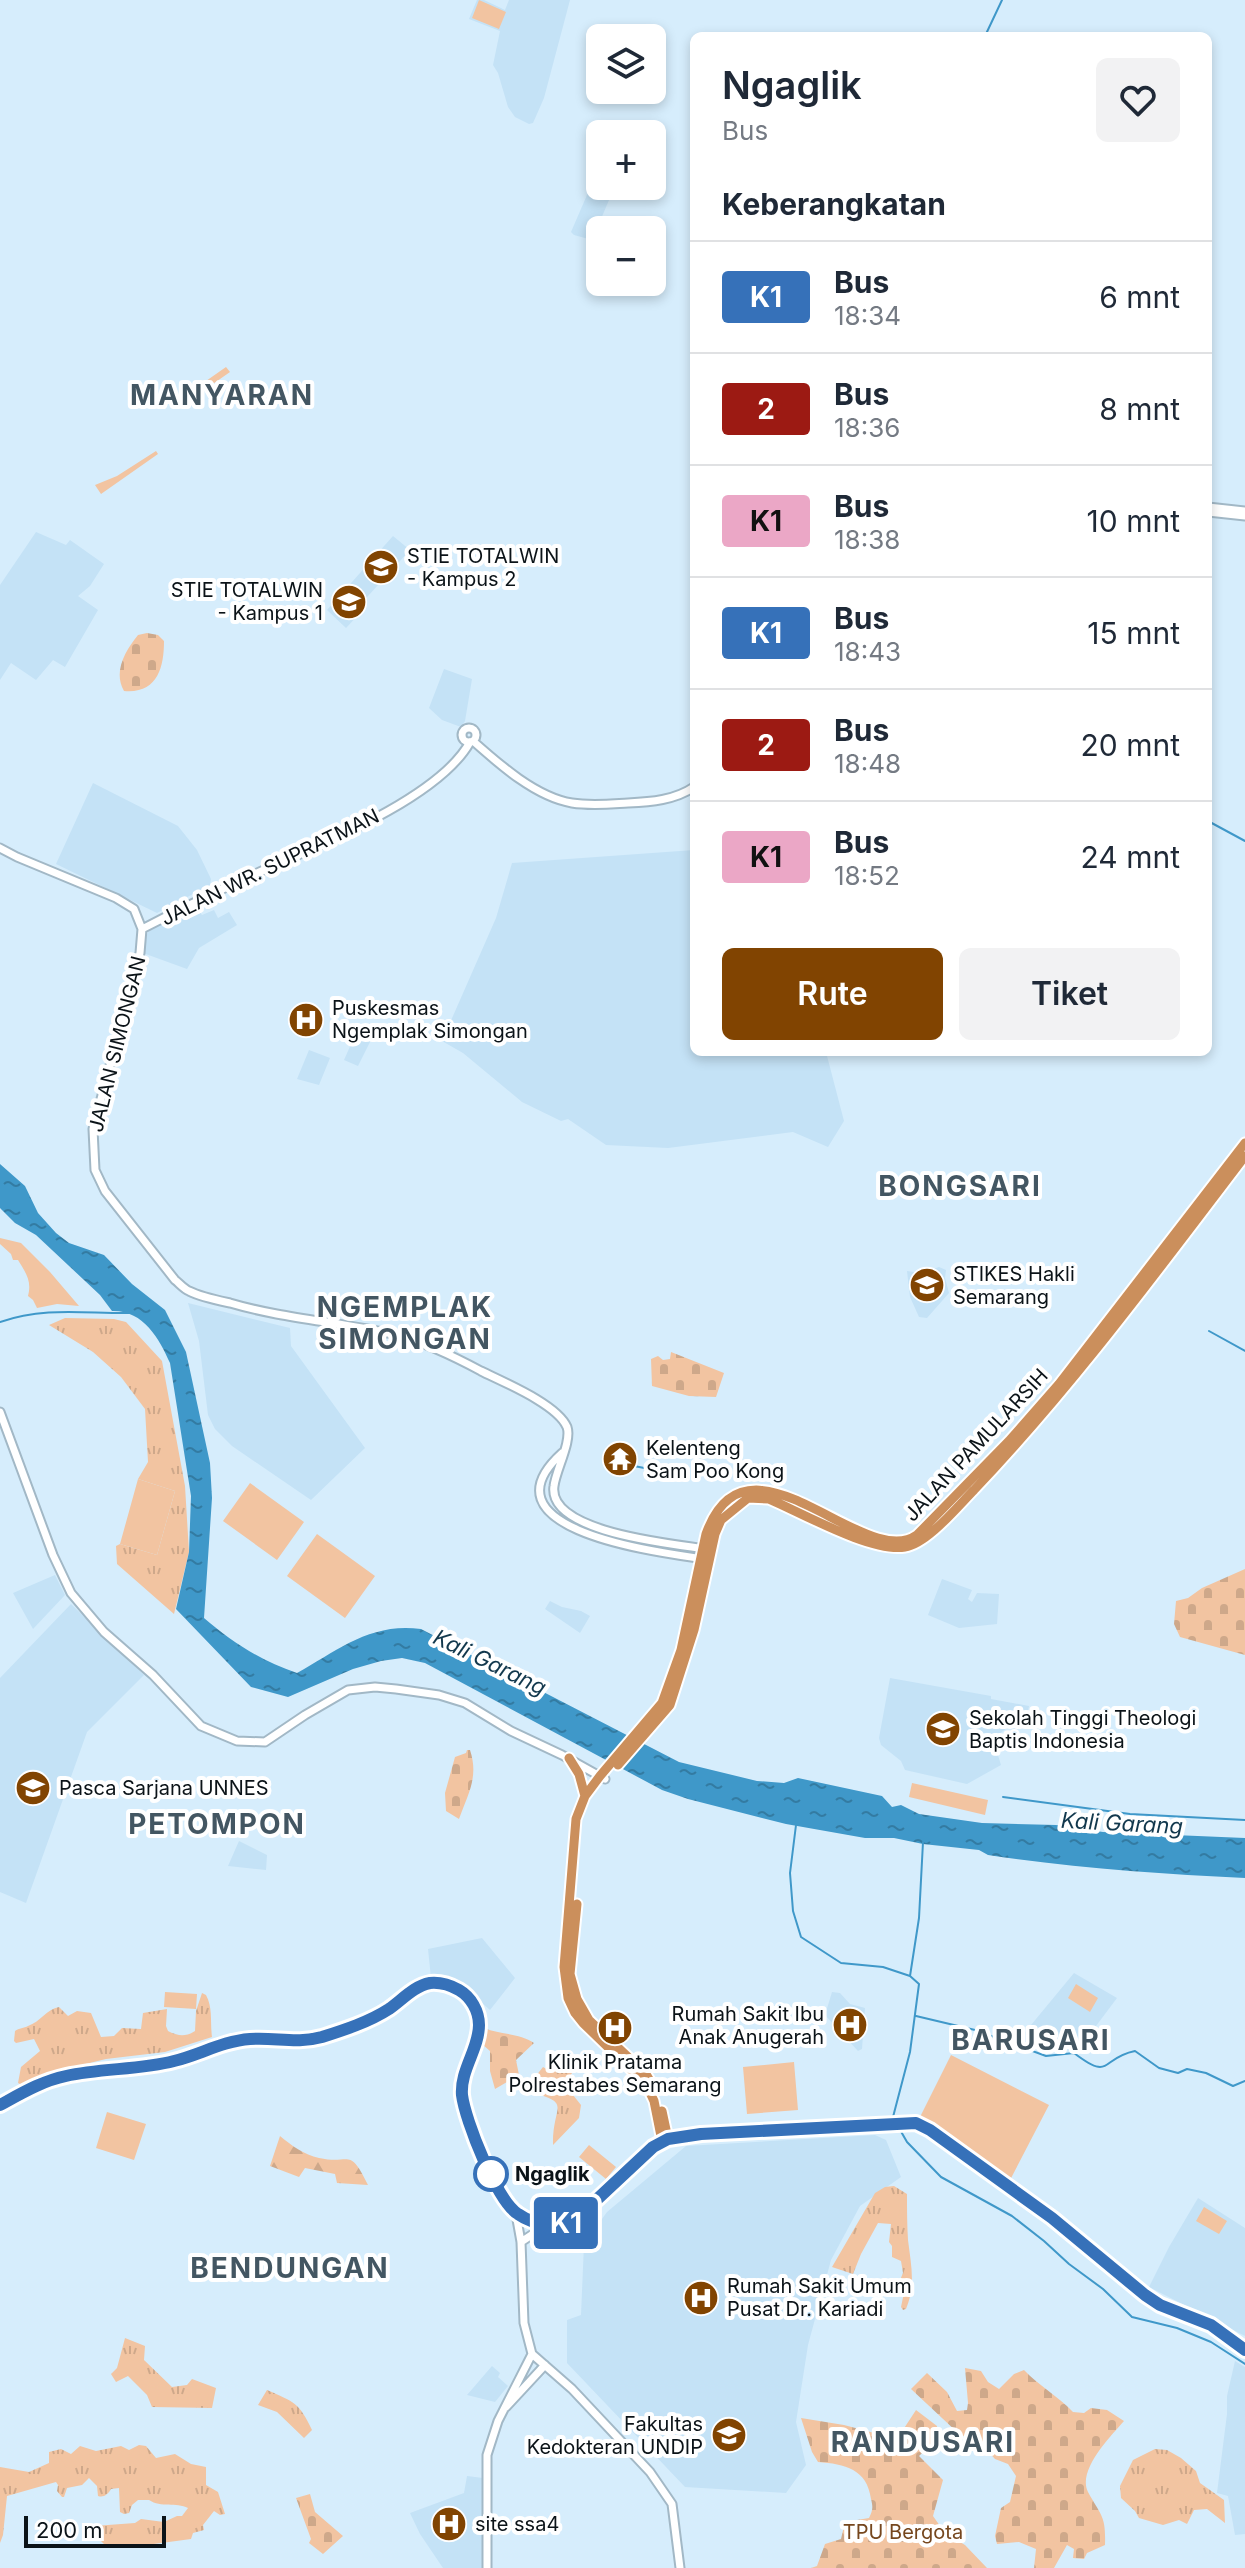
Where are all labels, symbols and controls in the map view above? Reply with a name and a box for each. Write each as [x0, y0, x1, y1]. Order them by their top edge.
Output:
map controls [586, 24, 666, 296]
button: layers [586, 24, 666, 104]
button: heart [1096, 58, 1180, 142]
text: Ngaglik [722, 62, 862, 108]
text: Bus [722, 115, 768, 146]
button: + [586, 120, 666, 200]
text: Keberangkatan [722, 186, 946, 222]
button: − [586, 216, 666, 296]
text: Bus [834, 264, 889, 300]
text: 6 mnt [1099, 279, 1180, 315]
text: K1 [750, 280, 782, 314]
text: 18:34 [834, 300, 901, 331]
text: Bus [834, 376, 889, 412]
district label: MANYARAN [130, 378, 314, 412]
text: 8 mnt [1099, 391, 1180, 427]
text: 2 [757, 392, 775, 426]
text: 18:36 [834, 412, 900, 443]
text: Bus [834, 488, 889, 524]
text: 10 mnt [1087, 503, 1180, 539]
text: K1 [750, 504, 782, 538]
text: 18:38 [834, 524, 900, 555]
place label: STIE TOTALWIN - Kampus 2 [407, 544, 559, 591]
school or university icon: STIE TOTALWIN - Kampus 2 [362, 548, 400, 586]
place label: STIE TOTALWIN - Kampus 1 [171, 578, 323, 625]
school or university icon: STIE TOTALWIN - Kampus 1 [330, 583, 368, 621]
text: Bus [834, 600, 889, 636]
text: 15 mnt [1087, 615, 1180, 651]
text: K1 [750, 616, 782, 650]
text: 18:43 [834, 636, 901, 667]
text: Bus [834, 712, 889, 748]
text: 20 mnt [1081, 727, 1180, 763]
text: 2 [757, 728, 775, 762]
text: 18:48 [834, 748, 901, 779]
street label: JALAN WR. SUPRATMAN [157, 804, 383, 930]
text: Bus [834, 824, 889, 860]
text: 24 mnt [1081, 839, 1180, 875]
text: K1 [750, 840, 782, 874]
text: 18:52 [834, 860, 900, 891]
button: Rute [722, 948, 943, 1040]
button: Tiket [959, 948, 1180, 1040]
street label: JALAN SIMONGAN [84, 953, 150, 1135]
place label: Puskesmas Ngemplak Simongan [332, 996, 528, 1043]
hospital icon: Puskesmas Ngemplak Simongan [287, 1001, 325, 1039]
district label: BONGSARI [878, 1169, 1042, 1203]
place label: STIKES Hakli Semarang [953, 1262, 1075, 1309]
school or university icon: STIKES Hakli Semarang [908, 1266, 946, 1304]
district label: NGEMPLAK SIMONGAN [317, 1290, 493, 1356]
street label: JALAN PAMULARSIH [899, 1364, 1053, 1526]
place label: Kelenteng Sam Poo Kong [646, 1436, 784, 1483]
temple icon: Kelenteng Sam Poo Kong [601, 1440, 639, 1478]
water label: Kali Garang [429, 1624, 551, 1700]
place label: Sekolah Tinggi Theologi Baptis Indonesia [969, 1706, 1196, 1753]
school or university icon: Sekolah Tinggi Theologi Baptis Indonesia [924, 1710, 962, 1748]
school or university icon: Pasca Sarjana UNNES [14, 1769, 52, 1807]
place label: Pasca Sarjana UNNES [59, 1776, 269, 1800]
district label: PETOMPON [128, 1807, 306, 1841]
water label: Kali Garang [1060, 1807, 1184, 1839]
place label: Rumah Sakit Ibu Anak Anugerah [672, 2002, 824, 2049]
hospital icon: Rumah Sakit Ibu Anak Anugerah [831, 2006, 869, 2044]
hospital icon: Klinik Pratama Polrestabes Semarang [596, 2009, 634, 2047]
district label: BARUSARI [951, 2023, 1111, 2057]
place label: Klinik Pratama Polrestabes Semarang [509, 2050, 721, 2097]
marker: Ngaglik [474, 2157, 508, 2191]
place label: Ngaglik [515, 2162, 590, 2186]
line badge: K1 [530, 2197, 602, 2249]
text: K1 [550, 2206, 582, 2240]
district label: BENDUNGAN [190, 2251, 390, 2285]
place label: Rumah Sakit Umum Pusat Dr. Kariadi [727, 2274, 912, 2321]
hospital icon: Rumah Sakit Umum Pusat Dr. Kariadi [682, 2279, 720, 2317]
place label: Fakultas Kedokteran UNDIP [527, 2412, 703, 2459]
school or university icon: Fakultas Kedokteran UNDIP [710, 2416, 748, 2454]
district label: RANDUSARI [831, 2425, 1015, 2459]
hospital icon: site ssa4 [430, 2505, 468, 2543]
scale bar [24, 2512, 166, 2548]
place label: site ssa4 [475, 2512, 559, 2536]
text: 200 m [36, 2517, 103, 2543]
park label: TPU Bergota [843, 2520, 963, 2544]

